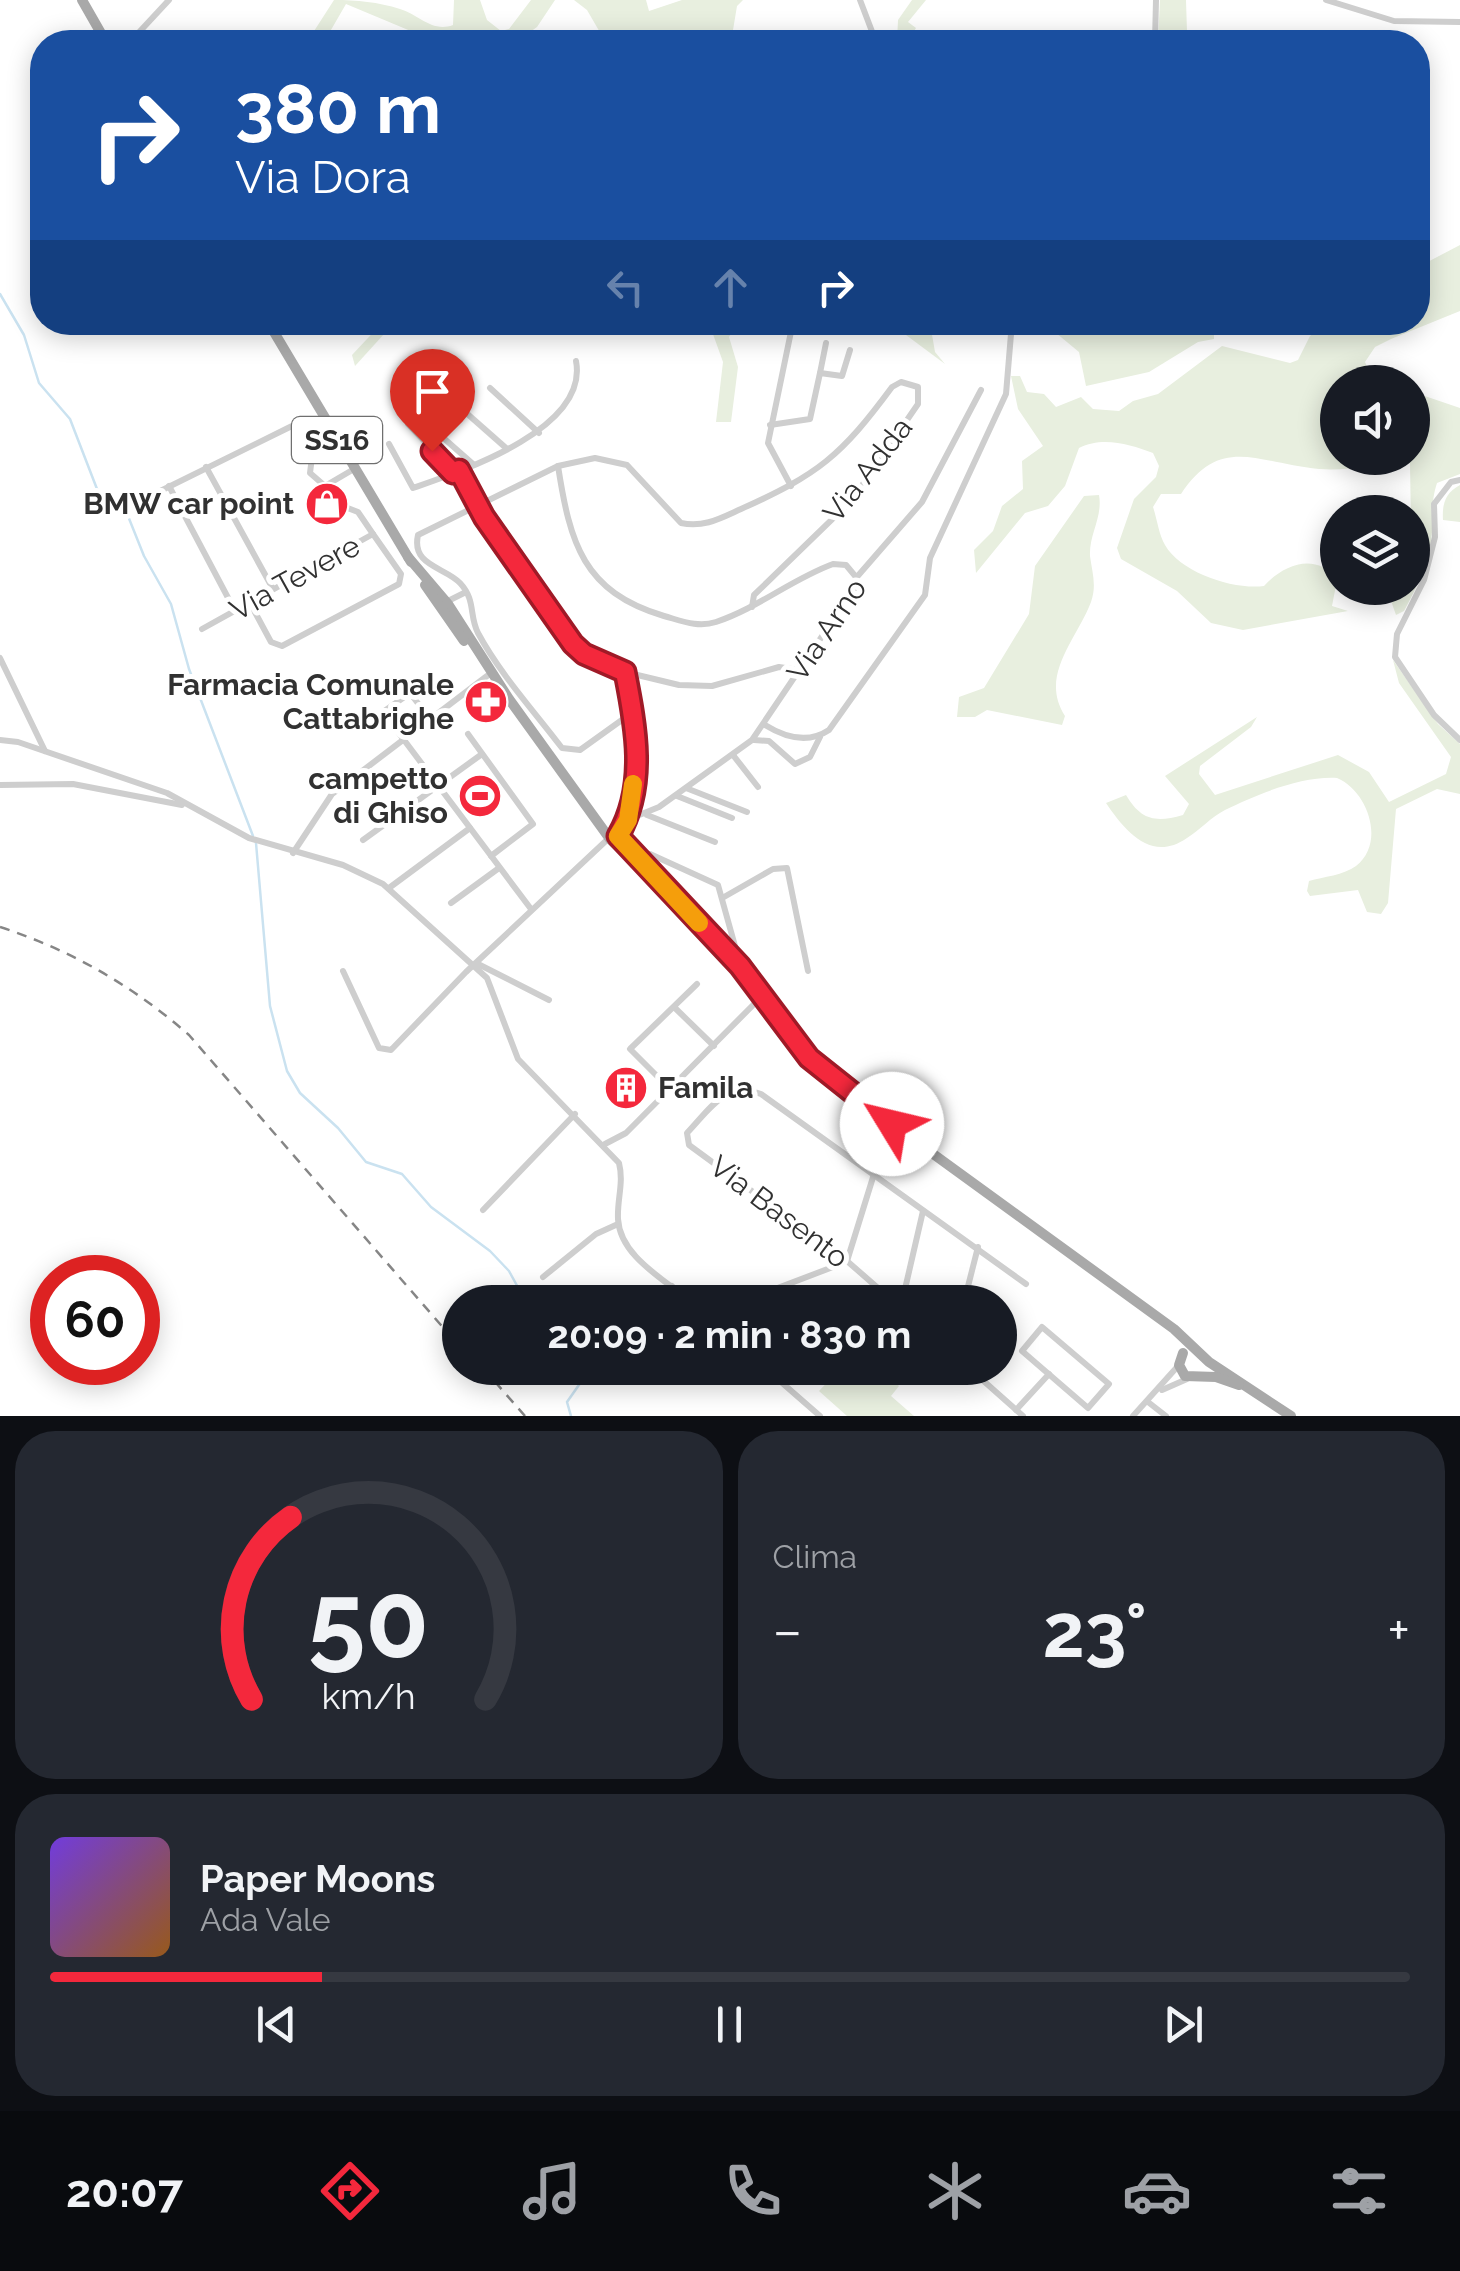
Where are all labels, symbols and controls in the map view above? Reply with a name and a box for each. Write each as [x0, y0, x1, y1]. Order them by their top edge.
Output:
text: 380 m [235, 67, 441, 149]
icon: right [70, 70, 200, 200]
text: Via Dora [235, 151, 411, 204]
icon: left [598, 260, 653, 315]
icon: ahead [703, 260, 758, 315]
icon: right [808, 260, 863, 315]
pin [390, 349, 475, 452]
icon: arrive [405, 364, 460, 419]
map controls [1320, 365, 1430, 605]
button: sound [1320, 365, 1430, 475]
street label: Via Adda [816, 410, 919, 529]
road number: SS16 [292, 417, 382, 463]
shop icon: BMW car point [304, 481, 350, 527]
place label: BMW car point [83, 486, 294, 521]
button: layers [1320, 495, 1430, 605]
street label: Via Tevere [224, 528, 366, 628]
street label: Via Arno [780, 572, 874, 688]
place label: Farmacia Comunale Cattabrighe [167, 667, 454, 736]
pharmacy icon: Farmacia Comunale Cattabrighe [463, 679, 509, 725]
place label: campetto di Ghiso [308, 761, 448, 830]
sports icon: campetto di Ghiso [457, 773, 503, 819]
building icon: Famila [603, 1065, 649, 1111]
place label: Famila [658, 1070, 753, 1105]
position arrow [840, 1072, 944, 1176]
street label: Via Basento [703, 1148, 855, 1275]
speed limit sign: 60 [30, 1255, 160, 1385]
text: 20:09 · 2 min · 830 m [547, 1312, 912, 1357]
text: Clima [773, 1538, 857, 1575]
text: 50 [308, 1559, 429, 1681]
text: 23° [1043, 1586, 1147, 1675]
text: − [773, 1598, 802, 1663]
text: + [1387, 1598, 1410, 1663]
text: km/h [322, 1675, 416, 1717]
text: Paper Moons [200, 1856, 435, 1901]
text: Ada Vale [200, 1901, 331, 1938]
icon: previous [249, 1997, 304, 2052]
icon: pause [702, 1997, 757, 2052]
icon: next [1156, 1997, 1211, 2052]
icon: directions [315, 2156, 385, 2226]
icon: music [517, 2156, 587, 2226]
icon: phone [718, 2156, 788, 2226]
icon: climate [920, 2156, 990, 2226]
icon: car [1122, 2156, 1192, 2226]
icon: filters [1324, 2156, 1394, 2226]
text: 20:07 [66, 2165, 183, 2218]

